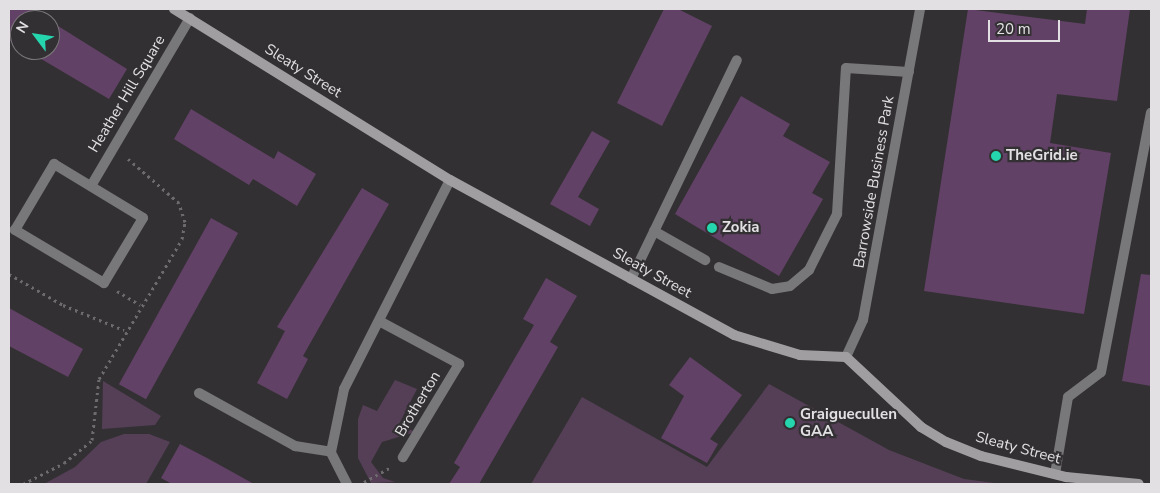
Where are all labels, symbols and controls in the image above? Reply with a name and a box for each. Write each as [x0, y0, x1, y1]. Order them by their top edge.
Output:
north arrow [10, 10, 60, 60]
scale bar [990, 10, 1062, 42]
text: N [12, 18, 33, 37]
text: 20 m [996, 19, 1031, 39]
street label: Heather Hill Square [85, 32, 169, 156]
street label: Sleaty Street [261, 40, 345, 102]
street label: Barrowside Business Park [850, 94, 898, 270]
place label: TheGrid.ie [1006, 147, 1078, 165]
marker: TheGrid.ie [990, 150, 1002, 162]
place label: Zokia [722, 219, 760, 237]
marker: Zokia [706, 222, 718, 234]
street label: Sleaty Street [609, 244, 695, 302]
street label: Brotherton [391, 368, 445, 440]
place label: Graiguecullen GAA [800, 405, 897, 440]
marker: Graiguecullen GAA [784, 417, 796, 429]
street label: Sleaty Street [973, 428, 1063, 468]

